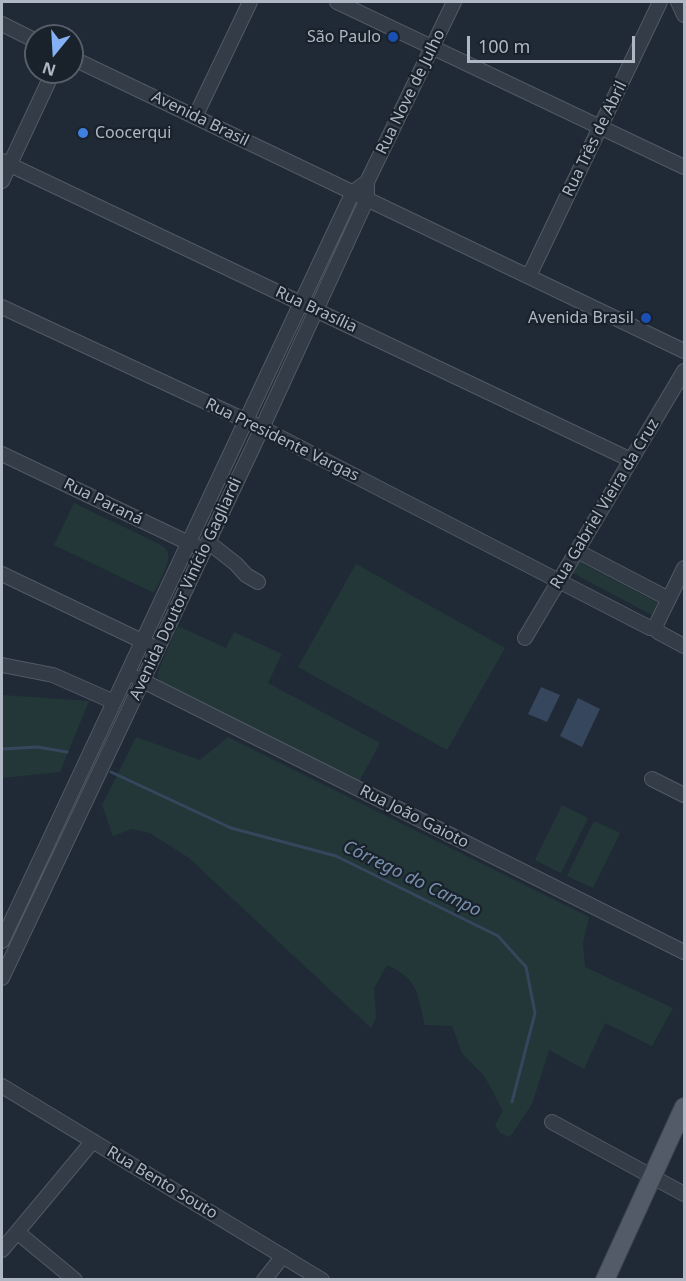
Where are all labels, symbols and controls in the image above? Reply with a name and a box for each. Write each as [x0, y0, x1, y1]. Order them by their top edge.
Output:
north arrow [24, 24, 84, 84]
scale bar [470, 24, 638, 62]
street label: Rua Nove de Julho [372, 26, 450, 158]
place label: São Paulo [307, 27, 381, 47]
marker: São Paulo [386, 30, 400, 44]
text: 100 m [478, 34, 530, 58]
text: N [39, 57, 59, 82]
street label: Rua Três de Abril [559, 78, 631, 200]
street label: Avenida Brasil [148, 87, 252, 151]
place label: Coocerqui [95, 123, 171, 143]
marker: Coocerqui [76, 126, 90, 140]
street label: Rua Brasília [272, 283, 360, 337]
place label: Avenida Brasil [528, 308, 634, 328]
marker: Avenida Brasil [639, 311, 653, 325]
street label: Rua Presidente Vargas [202, 394, 362, 486]
street label: Rua Gabriel Vieira da Cruz [547, 416, 663, 592]
street label: Rua Paraná [60, 475, 146, 529]
street label: Avenida Doutor Vinício Gagliardi [126, 475, 246, 703]
street label: Rua João Gaioto [356, 781, 472, 853]
water label: Córrego do Campo [339, 836, 485, 922]
street label: Rua Bento Souto [103, 1142, 221, 1224]

